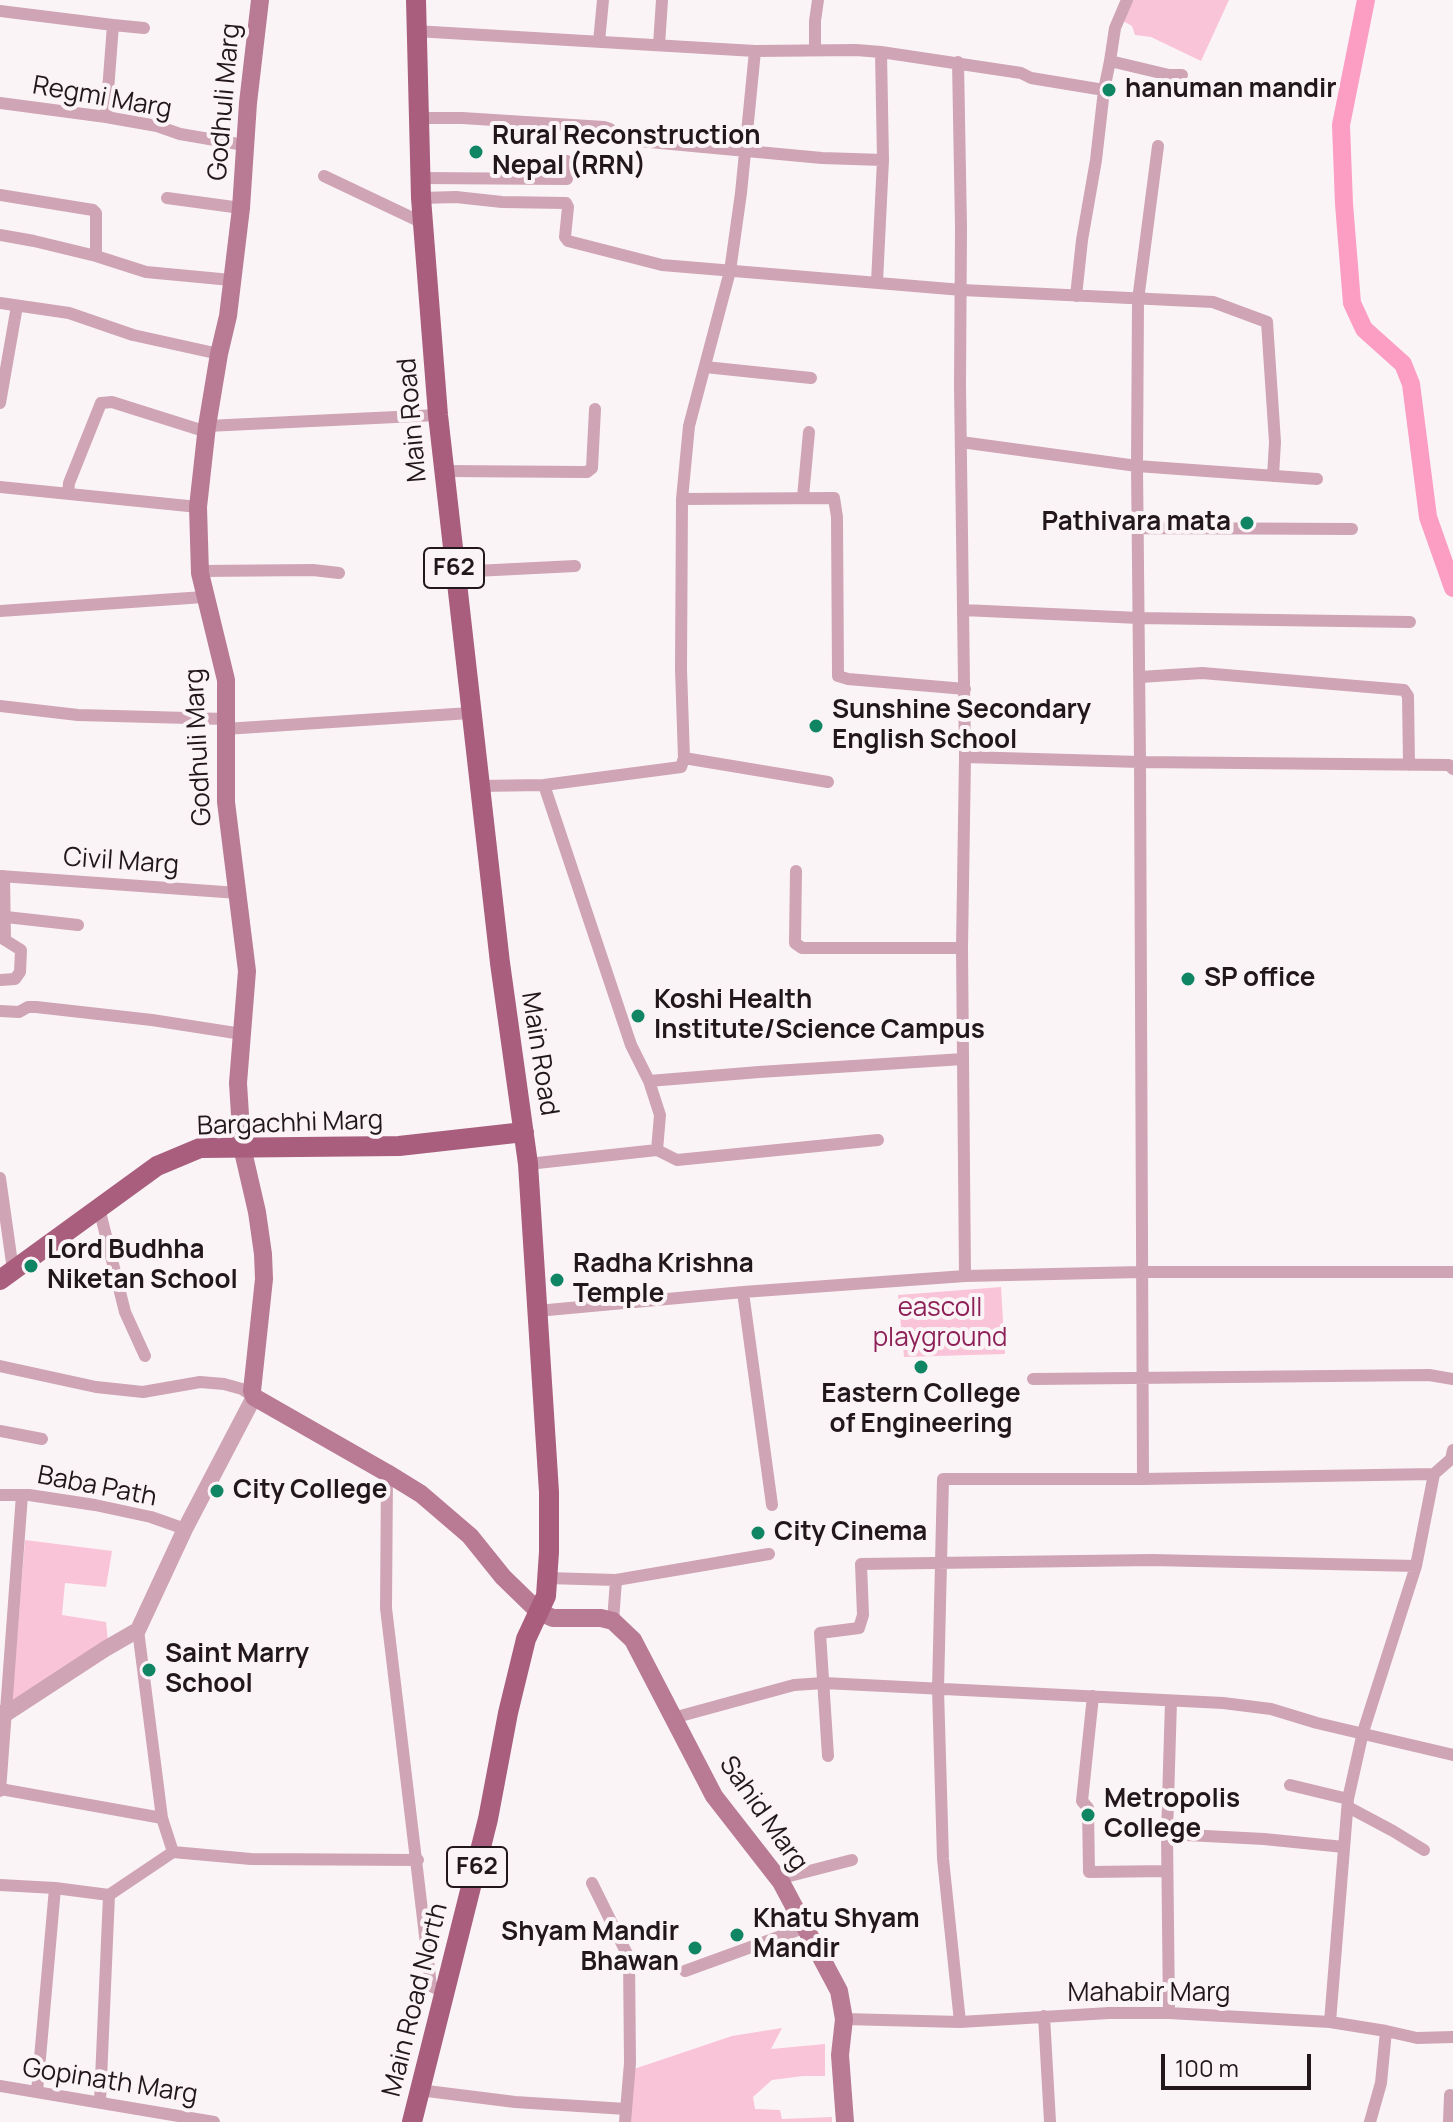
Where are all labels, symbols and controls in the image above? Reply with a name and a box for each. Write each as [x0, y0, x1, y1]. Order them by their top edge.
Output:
street label: Godhuli Marg [203, 22, 247, 182]
street label: Regmi Marg [30, 70, 174, 126]
place label: hanuman mandir [1125, 74, 1337, 106]
marker: hanuman mandir [1100, 81, 1118, 99]
place label: Rural Reconstruction Nepal (RRN) [492, 121, 760, 182]
marker: Rural Reconstruction Nepal (RRN) [467, 143, 485, 161]
street label: Main Road [392, 357, 434, 483]
place label: Pathivara mata [1042, 507, 1231, 539]
marker: Pathivara mata [1238, 514, 1256, 532]
road number: F62 [424, 548, 484, 588]
street label: Godhuli Marg [179, 667, 219, 827]
place label: Sunshine Secondary English School [832, 695, 1091, 756]
marker: Sunshine Secondary English School [807, 717, 825, 735]
street label: Civil Marg [62, 842, 180, 882]
place label: SP office [1204, 963, 1315, 995]
marker: SP office [1179, 970, 1197, 988]
place label: Koshi Health Institute/Science Campus [654, 985, 985, 1046]
street label: Main Road [514, 990, 564, 1118]
marker: Koshi Health Institute/Science Campus [629, 1007, 647, 1025]
street label: Bargachhi Marg [196, 1105, 384, 1143]
place label: Lord Budhha Niketan School [47, 1235, 238, 1296]
place label: Radha Krishna Temple [573, 1249, 754, 1310]
marker: Lord Budhha Niketan School [22, 1257, 40, 1275]
marker: Radha Krishna Temple [548, 1271, 566, 1289]
park label: eascoll playground [873, 1293, 1007, 1354]
marker: Eastern College of Engineering [912, 1358, 930, 1376]
place label: Eastern College of Engineering [821, 1379, 1021, 1440]
street label: Baba Path [35, 1460, 159, 1514]
place label: City College [233, 1475, 387, 1507]
marker: City College [208, 1482, 226, 1500]
place label: City Cinema [774, 1517, 927, 1549]
marker: City Cinema [749, 1524, 767, 1542]
place label: Saint Marry School [165, 1639, 309, 1700]
marker: Saint Marry School [140, 1661, 158, 1679]
street label: Sahid Marg [712, 1751, 814, 1877]
place label: Metropolis College [1104, 1784, 1240, 1846]
marker: Metropolis College [1079, 1806, 1097, 1824]
road number: F62 [447, 1847, 507, 1887]
street label: Main Road North [377, 1900, 455, 2100]
place label: Khatu Shyam Mandir [753, 1904, 920, 1966]
place label: Shyam Mandir Bhawan [501, 1917, 679, 1978]
marker: Khatu Shyam Mandir [728, 1926, 746, 1944]
marker: Shyam Mandir Bhawan [686, 1939, 704, 1957]
street label: Mahabir Marg [1068, 1978, 1230, 2010]
scale bar [1165, 2038, 1315, 2088]
text: 100 m [1175, 2051, 1239, 2084]
street label: Gopinath Marg [20, 2053, 200, 2111]

